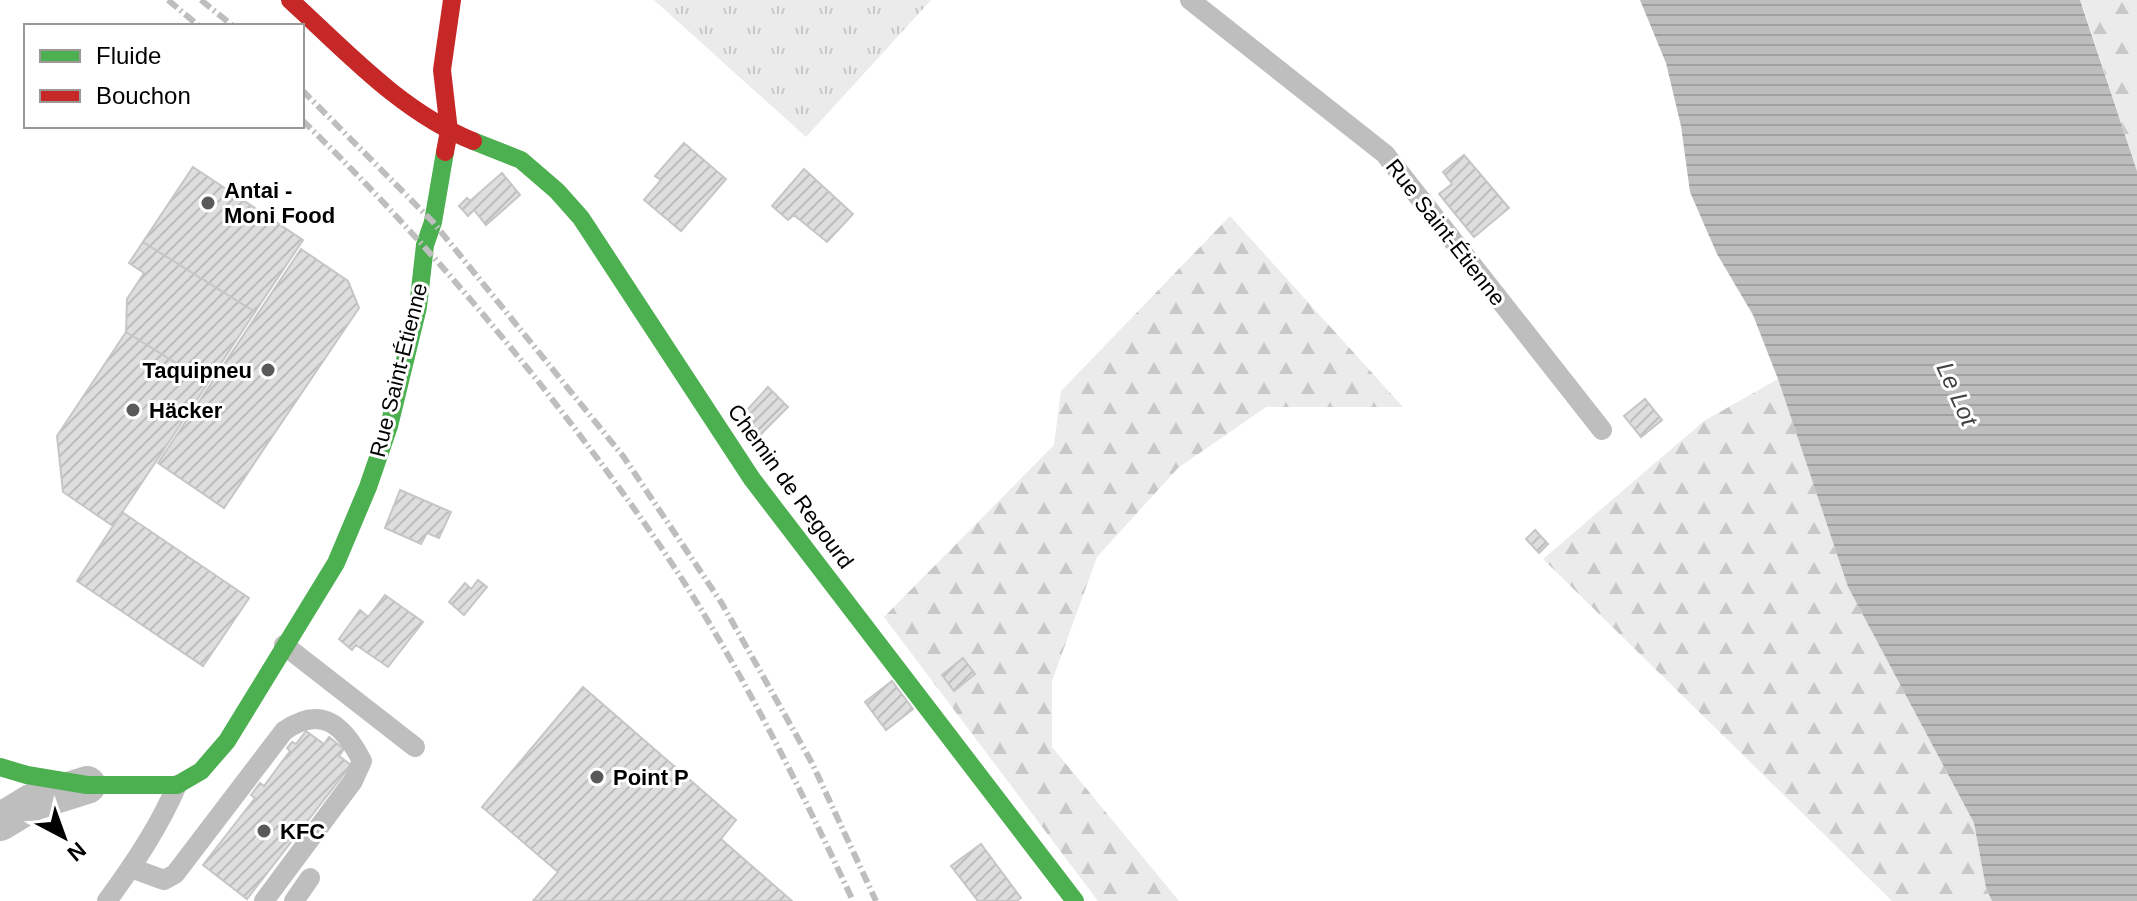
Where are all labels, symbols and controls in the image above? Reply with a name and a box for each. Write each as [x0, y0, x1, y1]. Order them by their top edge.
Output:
legend [24, 24, 304, 128]
text: Fluide [96, 42, 161, 69]
text: Bouchon [96, 82, 191, 109]
street label: Rue Saint-Étienne [1381, 154, 1510, 310]
place label: Antai - Moni Food [224, 178, 335, 228]
marker: Antai - Moni Food [199, 194, 217, 212]
street label: Rue Saint-Étienne [365, 280, 432, 460]
place label: Taquipneu [142, 358, 252, 383]
water label: Le Lot [1932, 358, 1984, 431]
marker: Taquipneu [259, 361, 277, 379]
place label: Häcker [149, 398, 223, 423]
street label: Chemin de Regourd [723, 399, 859, 573]
marker: Häcker [124, 401, 142, 419]
place label: Point P [613, 765, 689, 790]
marker: Point P [588, 768, 606, 786]
north arrow [24, 797, 104, 877]
place label: KFC [280, 819, 325, 844]
marker: KFC [255, 822, 273, 840]
text: N [63, 837, 91, 866]

